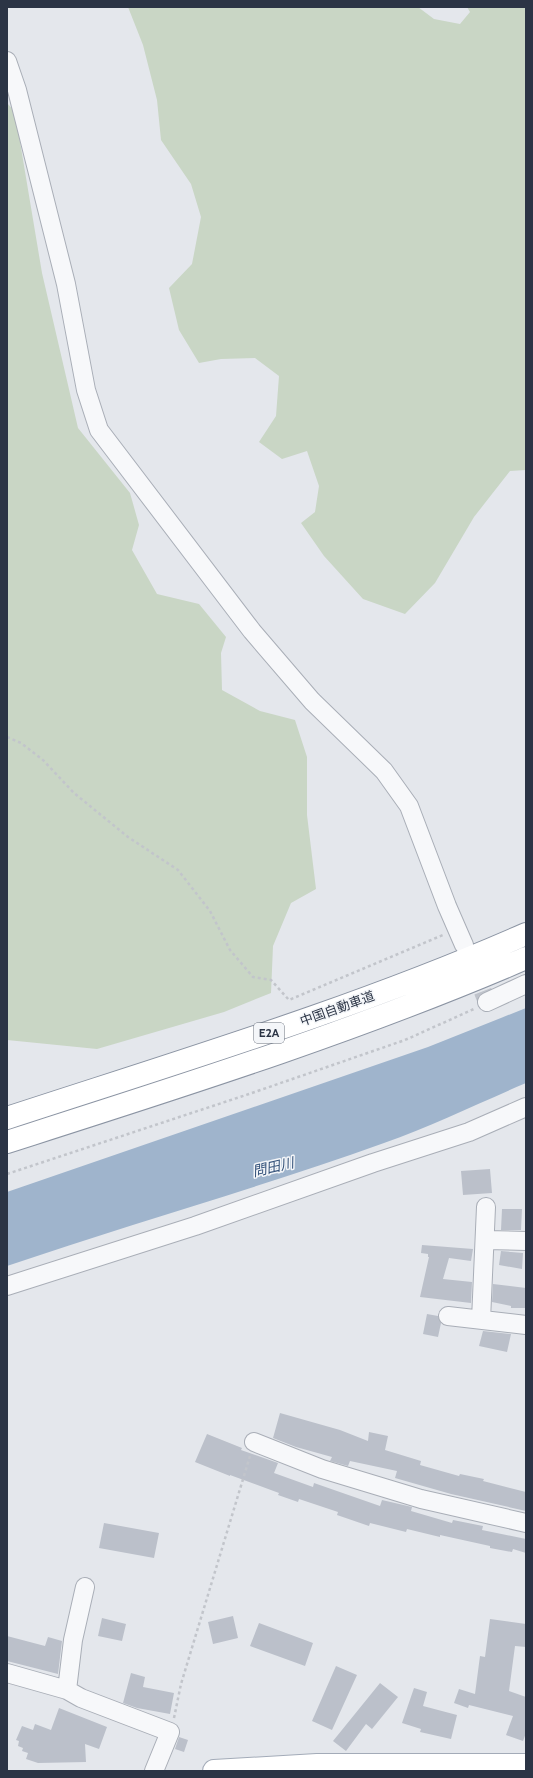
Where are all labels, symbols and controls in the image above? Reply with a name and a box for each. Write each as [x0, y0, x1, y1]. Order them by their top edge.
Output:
street label: 中国自動車道 [298, 987, 376, 1029]
road number: E2A [254, 1023, 284, 1043]
water label: 問田川 [251, 1153, 297, 1180]

